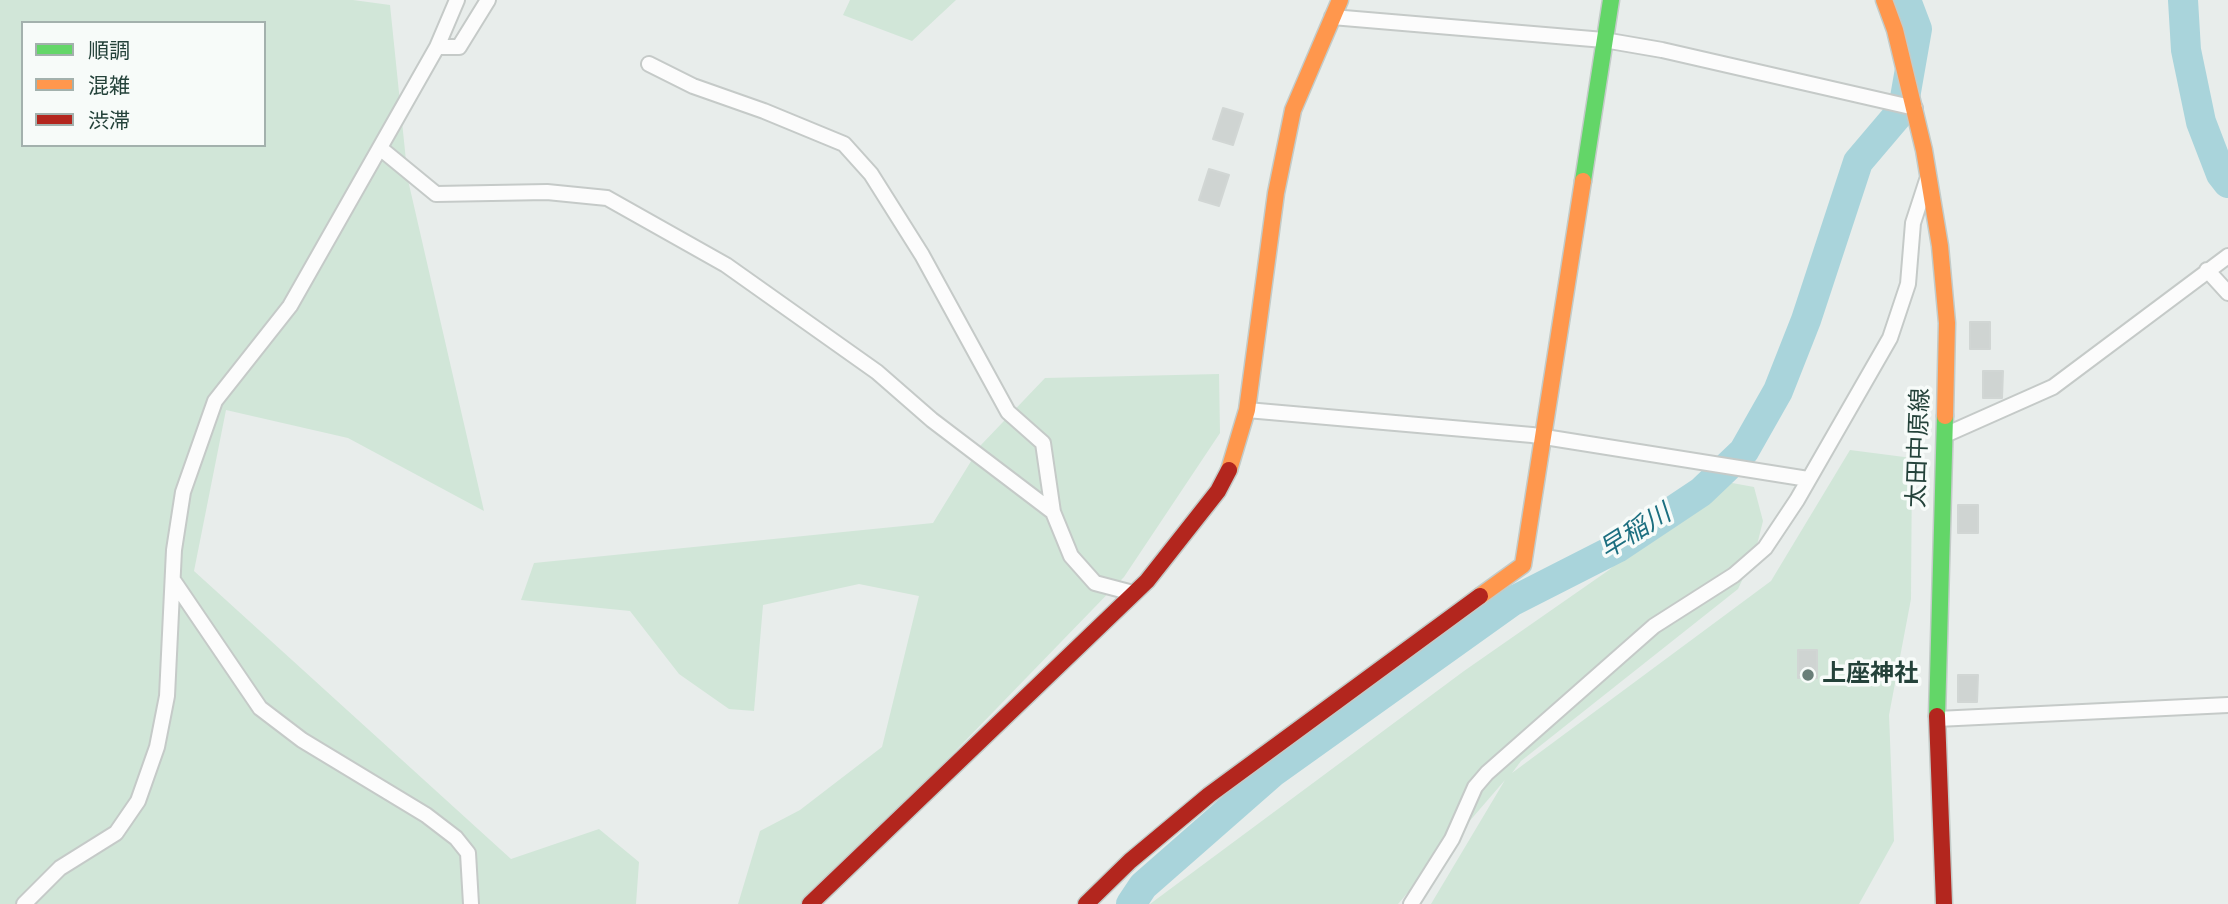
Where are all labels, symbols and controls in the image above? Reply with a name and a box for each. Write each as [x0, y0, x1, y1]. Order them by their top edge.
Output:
legend [21, 21, 266, 147]
text: 順調 [88, 34, 130, 66]
text: 混雑 [88, 69, 130, 101]
text: 渋滞 [88, 104, 130, 136]
street label: 太田中原線 [1904, 388, 1936, 508]
water label: 早稲川 [1595, 499, 1677, 567]
place label: 上座神社 [1822, 661, 1918, 689]
marker: 上座神社 [1800, 667, 1816, 683]

